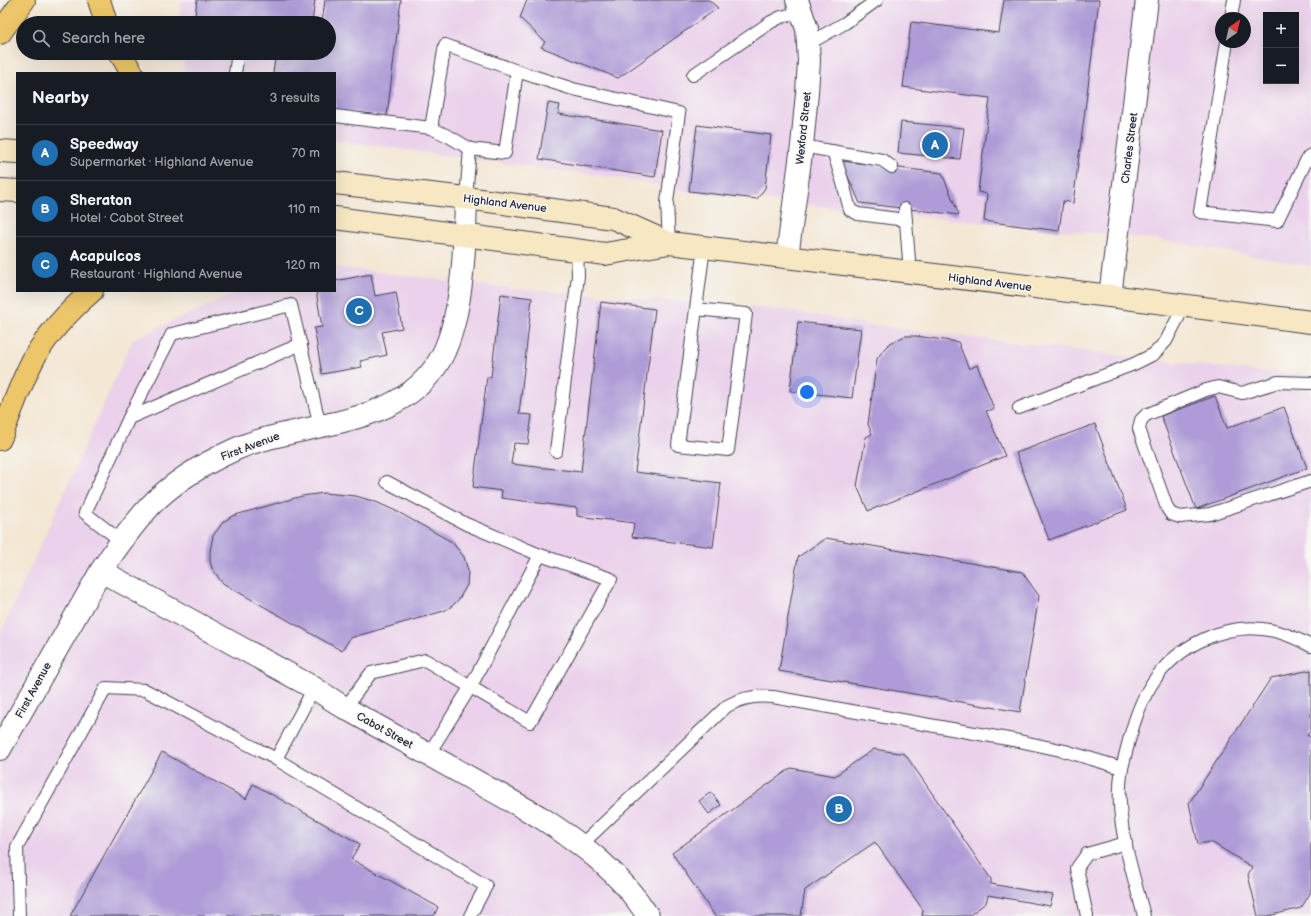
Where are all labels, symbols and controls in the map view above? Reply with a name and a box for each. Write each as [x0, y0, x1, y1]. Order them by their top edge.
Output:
north arrow [1215, 12, 1251, 48]
map controls [1263, 12, 1299, 84]
button: + [1263, 12, 1299, 48]
search box [16, 16, 336, 60]
icon: search [30, 27, 52, 49]
text: Search here [62, 29, 145, 48]
button: − [1263, 48, 1299, 84]
text: Nearby [32, 88, 89, 108]
text: 3 results [269, 90, 320, 106]
street label: Wexford Street [793, 90, 814, 165]
street label: Charles Street [1119, 111, 1140, 184]
pin: A [922, 130, 948, 160]
text: Speedway [70, 135, 138, 154]
text: A [41, 145, 49, 161]
text: 70 m [292, 145, 320, 161]
text: Supermarket · Highland Avenue [70, 154, 254, 170]
text: Sheraton [70, 191, 132, 210]
street label: Highland Avenue [462, 192, 548, 215]
text: B [40, 201, 50, 217]
text: 110 m [288, 201, 320, 217]
text: Hotel · Cabot Street [70, 210, 184, 226]
text: Acapulcos [70, 247, 141, 266]
text: C [40, 257, 50, 273]
text: 120 m [285, 257, 320, 273]
text: Restaurant · Highland Avenue [70, 266, 243, 282]
street label: Highland Avenue [947, 271, 1033, 294]
pin: C [346, 296, 372, 326]
your location [797, 382, 817, 402]
street label: First Avenue [219, 429, 282, 464]
street label: First Avenue [13, 660, 54, 720]
street label: Cabot Street [354, 710, 416, 752]
pin: B [826, 794, 852, 824]

